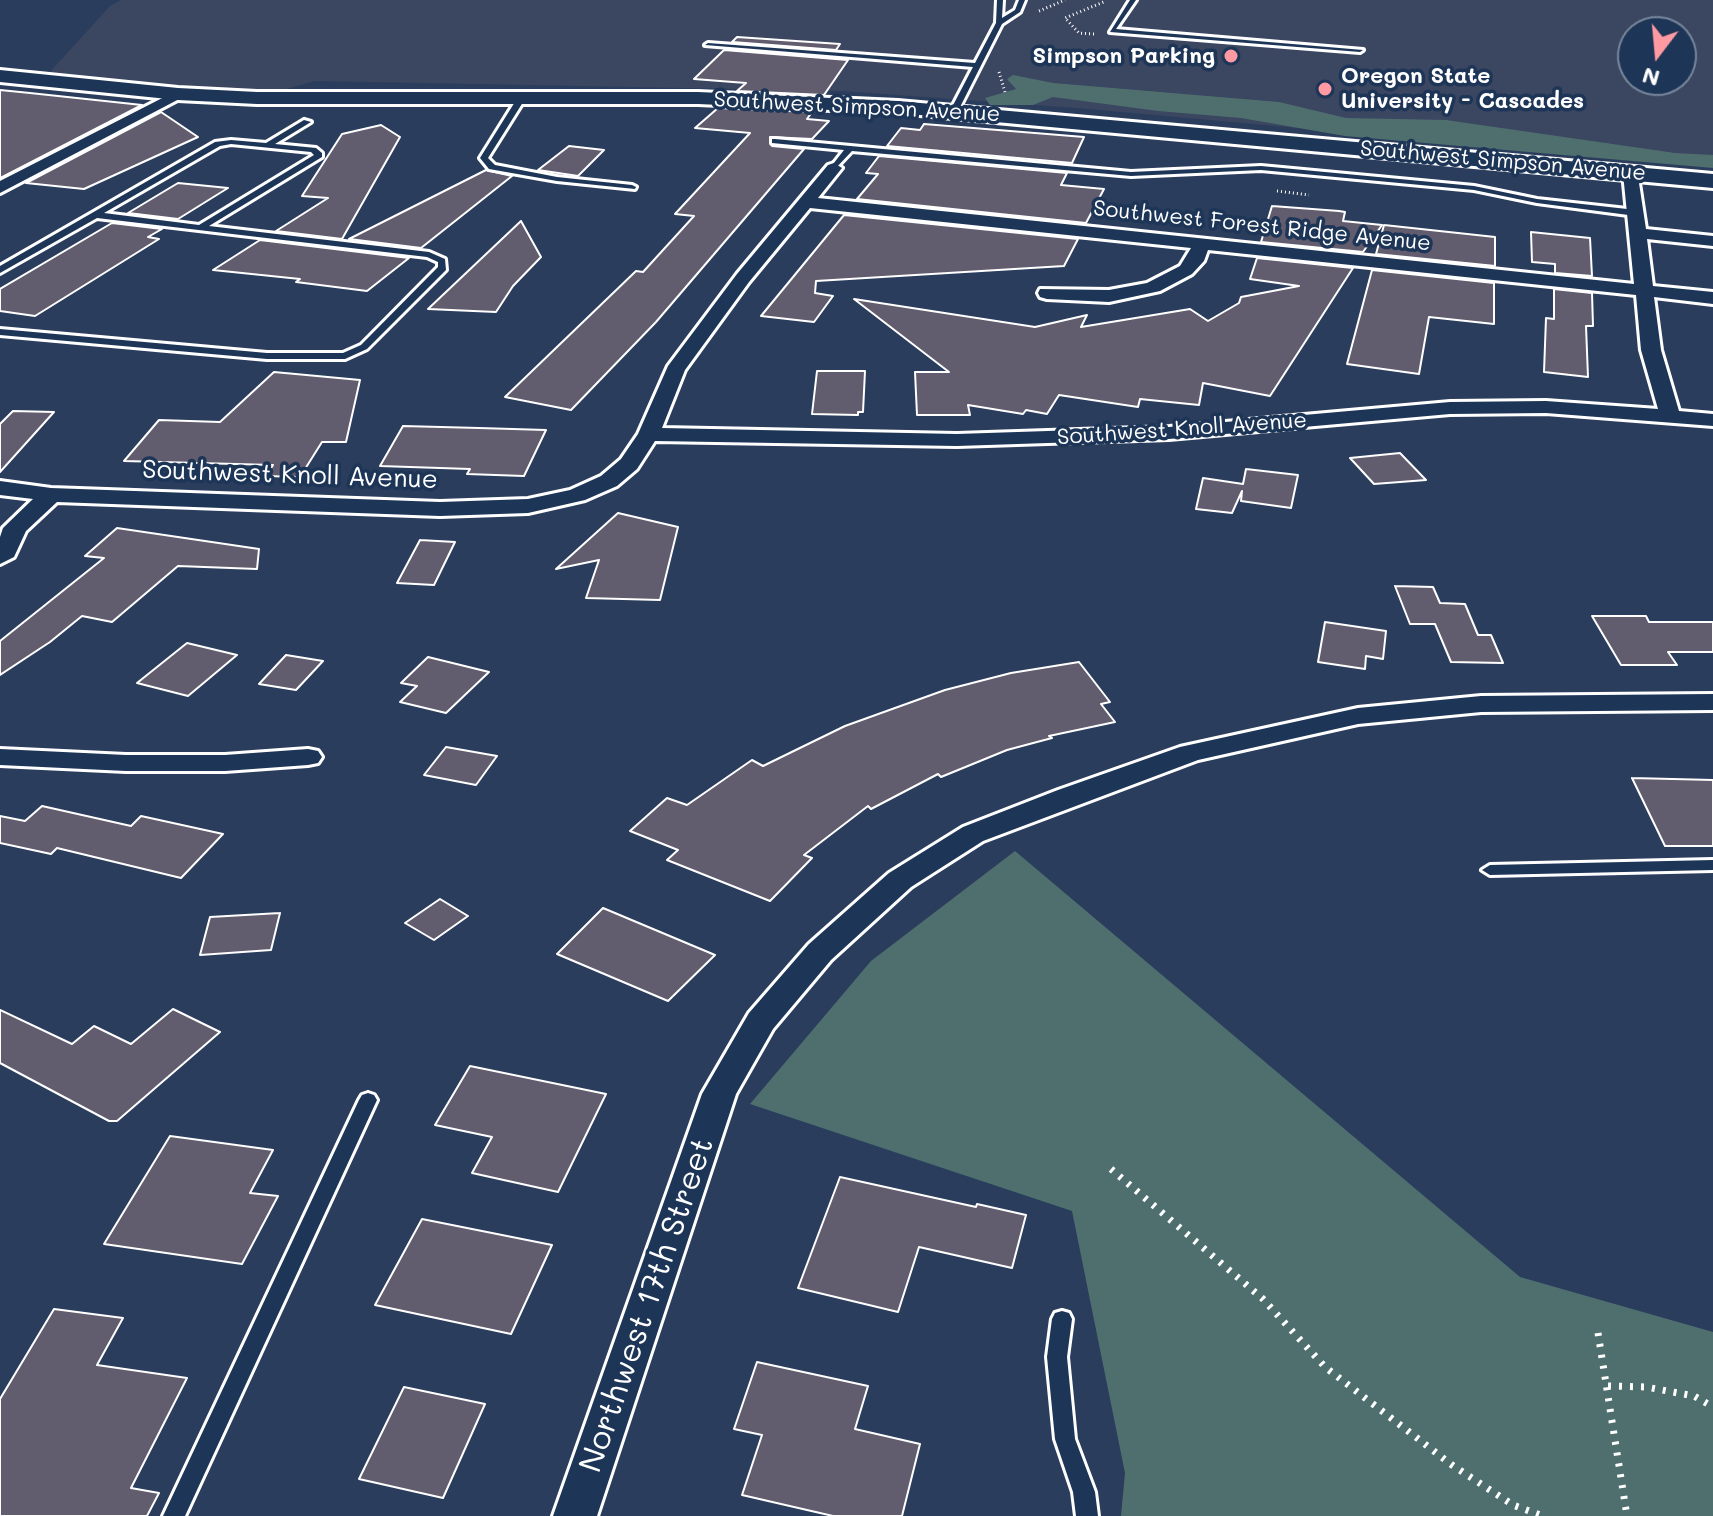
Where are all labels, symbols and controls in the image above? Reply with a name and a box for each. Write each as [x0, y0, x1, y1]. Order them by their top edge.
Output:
north arrow [1617, 16, 1697, 96]
place label: Simpson Parking [1032, 43, 1215, 69]
marker: Simpson Parking [1222, 47, 1240, 65]
text: N [1639, 61, 1663, 94]
place label: Oregon State University - Cascades [1341, 63, 1584, 114]
marker: Oregon State University - Cascades [1316, 80, 1334, 98]
street label: Southwest Simpson Avenue [713, 86, 1001, 128]
street label: Southwest Simpson Avenue [1359, 135, 1647, 187]
street label: Southwest Forest Ridge Avenue [1092, 195, 1432, 257]
street label: Southwest Knoll Avenue [1056, 407, 1308, 451]
street label: Southwest Knoll Avenue [142, 454, 438, 496]
street label: Northwest 17th Street [572, 1133, 722, 1477]

